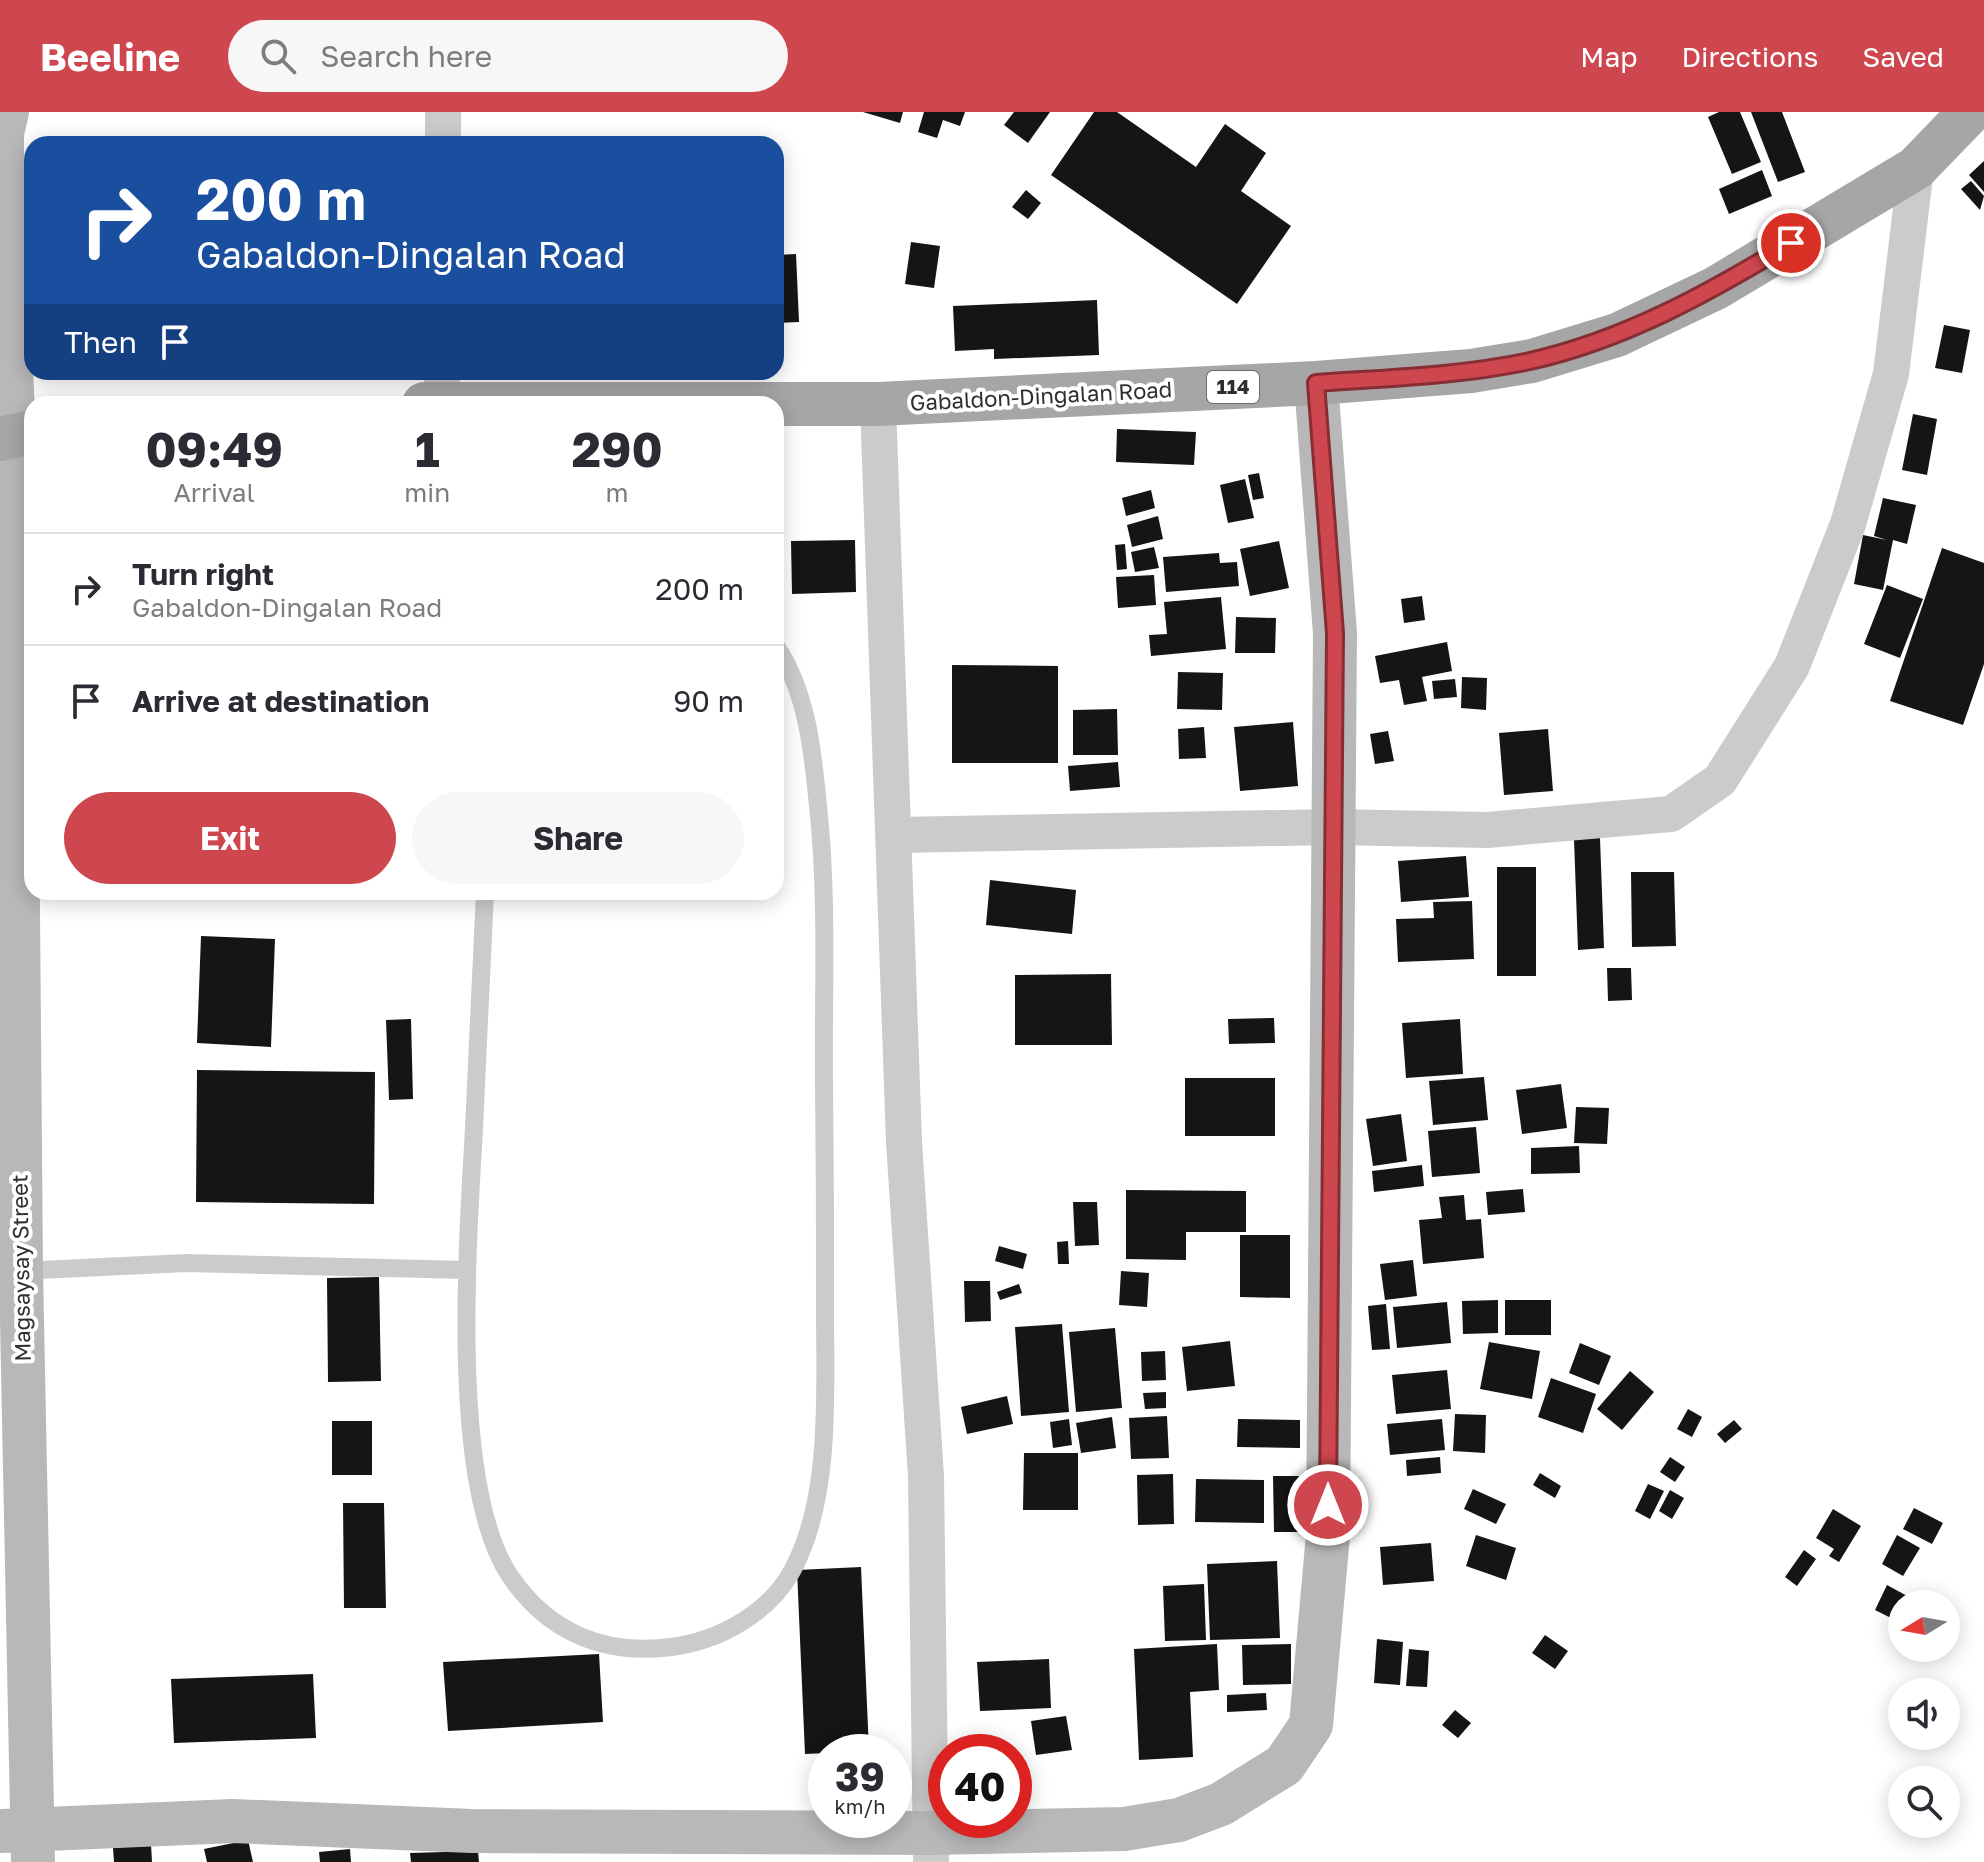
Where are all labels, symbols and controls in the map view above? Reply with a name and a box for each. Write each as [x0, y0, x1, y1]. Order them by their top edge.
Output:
search box [228, 20, 788, 92]
text: Beeline [40, 34, 180, 79]
icon: search [256, 34, 300, 78]
text: Search here [320, 38, 492, 74]
text: Map [1580, 40, 1637, 73]
text: Directions [1681, 40, 1818, 73]
text: Saved [1862, 40, 1944, 73]
text: 200 m [196, 165, 366, 232]
icon: right [64, 168, 168, 272]
pin [1757, 209, 1825, 277]
icon: arrive [1769, 221, 1813, 265]
text: Gabaldon-Dingalan Road [196, 233, 626, 276]
icon: arrive [153, 320, 197, 364]
text: Then [64, 324, 137, 360]
road number: 114 [1207, 371, 1259, 403]
street label: Gabaldon-Dingalan Road [909, 375, 1173, 416]
text: 09:49 [145, 420, 283, 478]
text: 1 [415, 420, 440, 478]
text: 290 [572, 420, 663, 478]
text: Arrival [173, 477, 255, 508]
text: min [404, 477, 450, 508]
text: m [606, 477, 629, 508]
text: Turn right [132, 556, 274, 592]
icon: right [64, 567, 108, 611]
text: 200 m [655, 571, 744, 607]
text: Gabaldon-Dingalan Road [132, 592, 442, 623]
icon: arrive [64, 679, 108, 723]
text: Arrive at destination [132, 683, 429, 719]
text: 90 m [673, 683, 744, 719]
button: Exit [64, 792, 396, 884]
button: Share [412, 792, 744, 884]
street label: Magsaysay Street [5, 1174, 36, 1362]
position arrow [1286, 1463, 1370, 1547]
north arrow [1888, 1590, 1960, 1662]
map controls [1888, 1590, 1960, 1838]
button: sound [1888, 1678, 1960, 1750]
speed limit sign: 40 [928, 1734, 1032, 1838]
text: 39 [835, 1752, 885, 1800]
button: search [1888, 1766, 1960, 1838]
text: km/h [835, 1794, 885, 1818]

